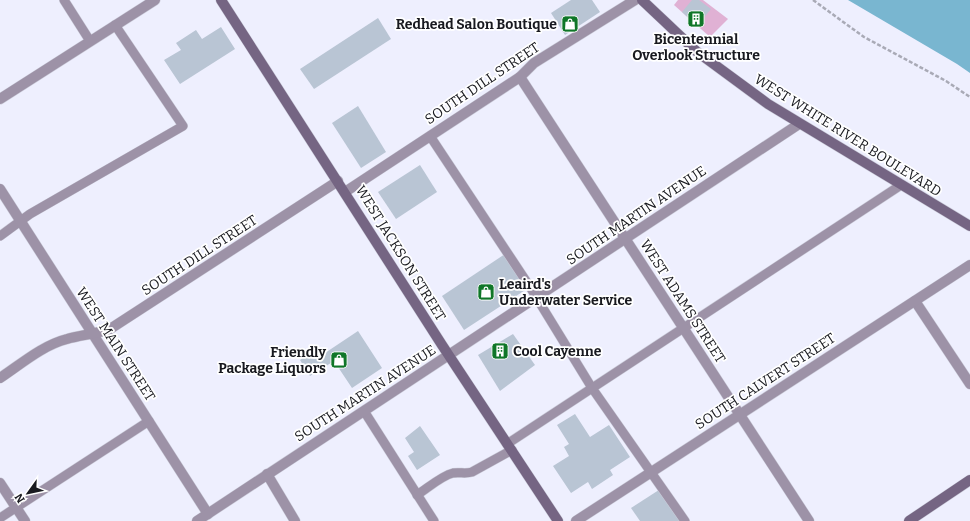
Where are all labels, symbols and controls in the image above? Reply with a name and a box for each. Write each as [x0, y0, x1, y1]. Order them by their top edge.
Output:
building icon: Bicentennial Overlook Structure [686, 9, 706, 29]
shop icon: Redhead Salon Boutique [560, 14, 580, 34]
place label: Redhead Salon Boutique [396, 16, 557, 33]
place label: Bicentennial Overlook Structure [632, 31, 760, 64]
street label: SOUTH DILL STREET [422, 39, 543, 128]
street label: WEST WHITE RIVER BOULEVARD [751, 71, 944, 200]
street label: SOUTH MARTIN AVENUE [563, 162, 709, 269]
street label: WEST JACKSON STREET [352, 182, 449, 324]
street label: SOUTH DILL STREET [138, 212, 260, 299]
street label: WEST ADAMS STREET [636, 236, 729, 366]
place label: Leaird's Underwater Service [499, 276, 632, 309]
shop icon: Leaird's Underwater Service [476, 282, 496, 302]
street label: WEST MAIN STREET [72, 284, 159, 404]
street label: SOUTH CALVERT STREET [692, 330, 839, 433]
street label: SOUTH MARTIN AVENUE [291, 341, 439, 445]
building icon: Cool Cayenne [490, 341, 510, 361]
place label: Cool Cayenne [513, 343, 602, 360]
place label: Friendly Package Liquors [218, 344, 326, 377]
shop icon: Friendly Package Liquors [329, 350, 349, 370]
north arrow [8, 473, 48, 513]
text: N [12, 491, 28, 505]

